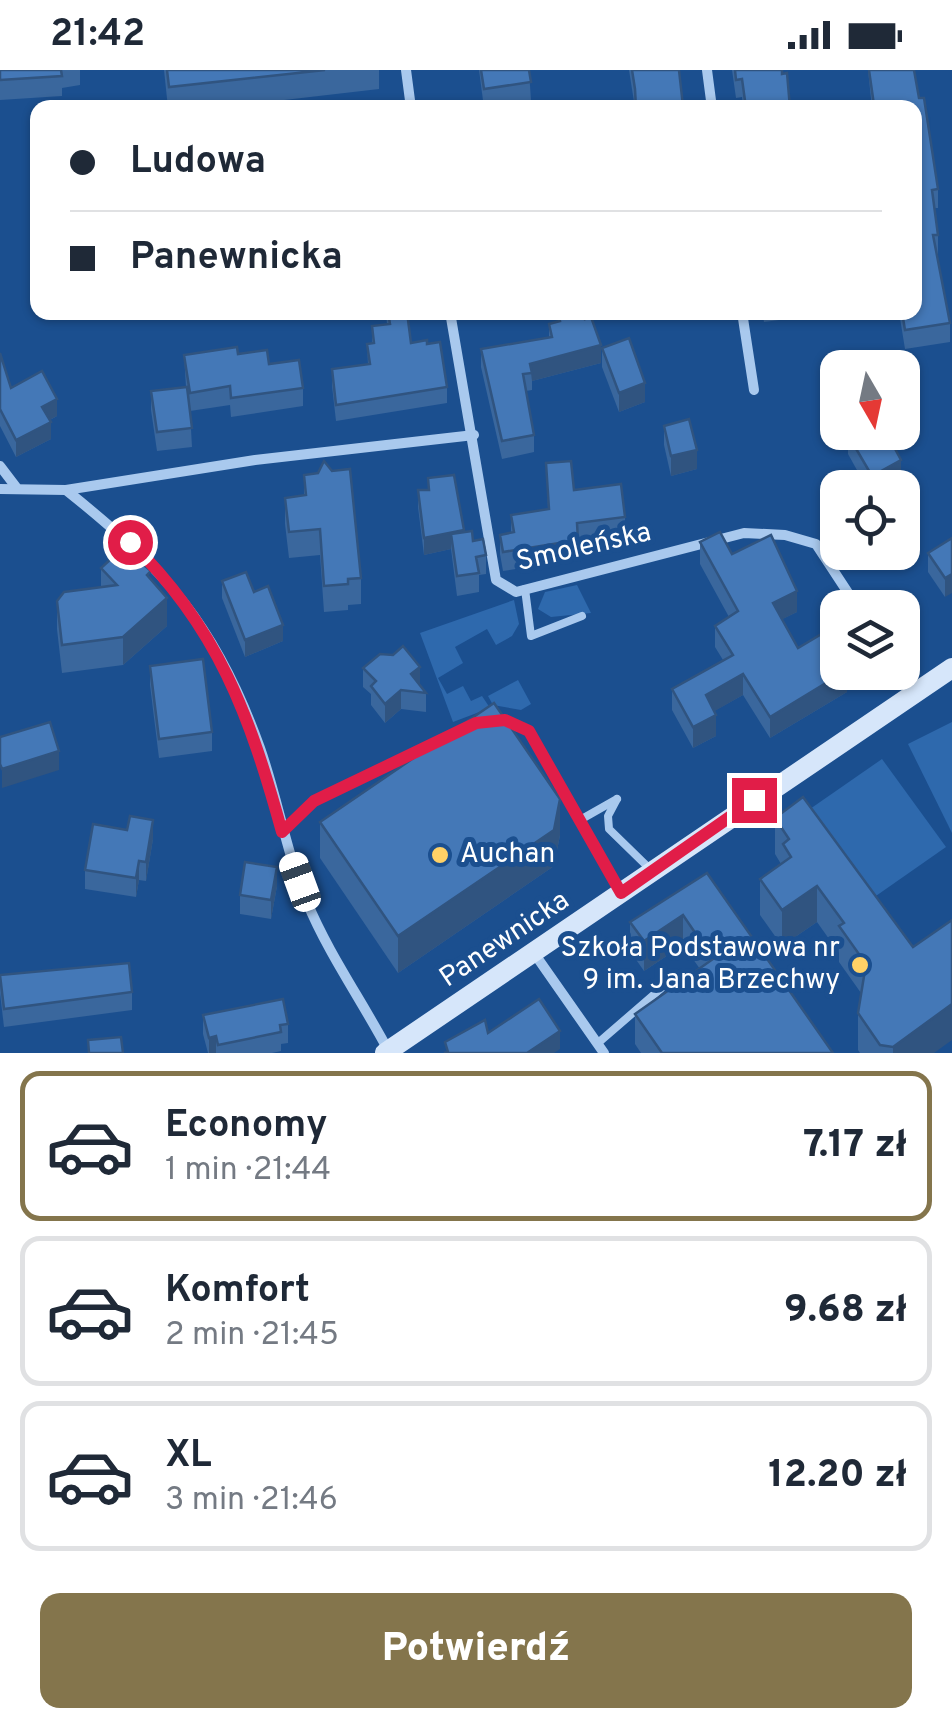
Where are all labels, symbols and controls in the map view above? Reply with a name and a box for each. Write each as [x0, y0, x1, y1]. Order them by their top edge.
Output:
text: 21:42 [50, 11, 145, 60]
text: Ludowa [130, 138, 266, 187]
text: Panewnicka [130, 234, 343, 283]
north arrow [820, 350, 920, 450]
map controls [820, 350, 920, 690]
button: locate [820, 470, 920, 570]
street label: Smoleńska [513, 515, 655, 581]
route start [108, 520, 153, 565]
button: layers [820, 590, 920, 690]
route end [732, 778, 777, 823]
place label: Auchan [460, 837, 555, 873]
marker: Auchan [429, 844, 451, 866]
car [276, 849, 324, 915]
street label: Panewnicka [433, 883, 577, 997]
place label: Szkoła Podstawowa nr 9 im. Jana Brzechwy [560, 931, 840, 999]
marker: Szkoła Podstawowa nr 9 im. Jana Brzechwy [849, 954, 871, 976]
icon: car [45, 1101, 135, 1191]
text: Economy [165, 1102, 327, 1151]
text: 7.17 zł [803, 1122, 907, 1171]
text: 1 min · 21:44 [165, 1151, 331, 1191]
icon: car [45, 1266, 135, 1356]
text: Komfort [165, 1267, 310, 1316]
text: 9.68 zł [784, 1287, 907, 1336]
text: 2 min · 21:45 [165, 1316, 339, 1356]
icon: car [45, 1431, 135, 1521]
text: XL [165, 1432, 212, 1481]
text: 12.20 zł [768, 1452, 907, 1501]
text: 3 min · 21:46 [165, 1481, 338, 1521]
button: Potwierdź [40, 1593, 912, 1708]

